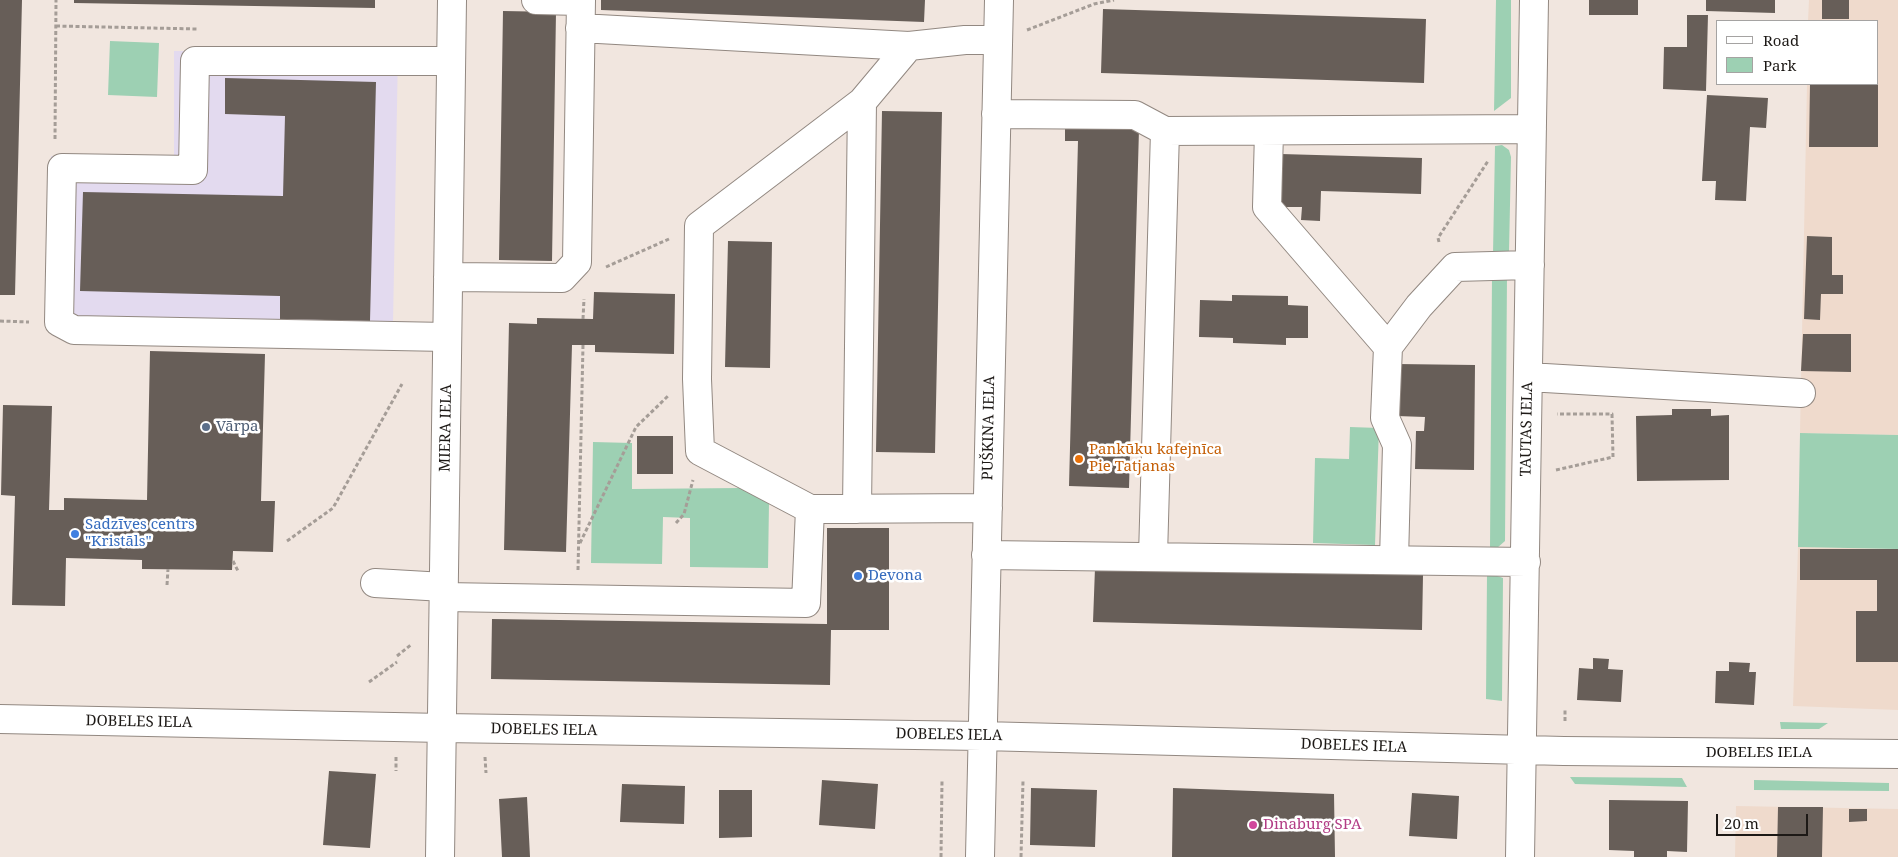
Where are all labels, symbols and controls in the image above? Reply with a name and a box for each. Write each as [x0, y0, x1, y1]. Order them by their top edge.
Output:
legend [1716, 20, 1878, 85]
text: Road [1763, 30, 1799, 50]
text: Park [1763, 55, 1796, 75]
street label: PUŠKINA IELA [979, 376, 999, 480]
street label: TAUTAS IELA [1517, 381, 1537, 477]
street label: MIERA IELA [436, 384, 456, 472]
place label: Vārpa [216, 418, 258, 436]
marker: Vārpa [200, 421, 212, 433]
place label: Pankūku kafejnīca Pie Tatjanas [1089, 441, 1222, 476]
marker: Pankūku kafejnīca Pie Tatjanas [1073, 453, 1085, 465]
place label: Sadzīves centrs "Kristāls" [85, 516, 195, 551]
marker: Sadzīves centrs "Kristāls" [69, 528, 81, 540]
place label: Devona [868, 567, 922, 585]
marker: Devona [852, 570, 864, 582]
street label: DOBELES IELA [85, 712, 193, 732]
street label: DOBELES IELA [490, 720, 598, 740]
street label: DOBELES IELA [895, 725, 1003, 745]
street label: DOBELES IELA [1300, 735, 1408, 757]
street label: DOBELES IELA [1706, 744, 1812, 762]
scale bar [1718, 804, 1810, 836]
text: 20 m [1724, 813, 1759, 833]
place label: Dinaburg SPA [1263, 816, 1362, 834]
marker: Dinaburg SPA [1247, 819, 1259, 831]

